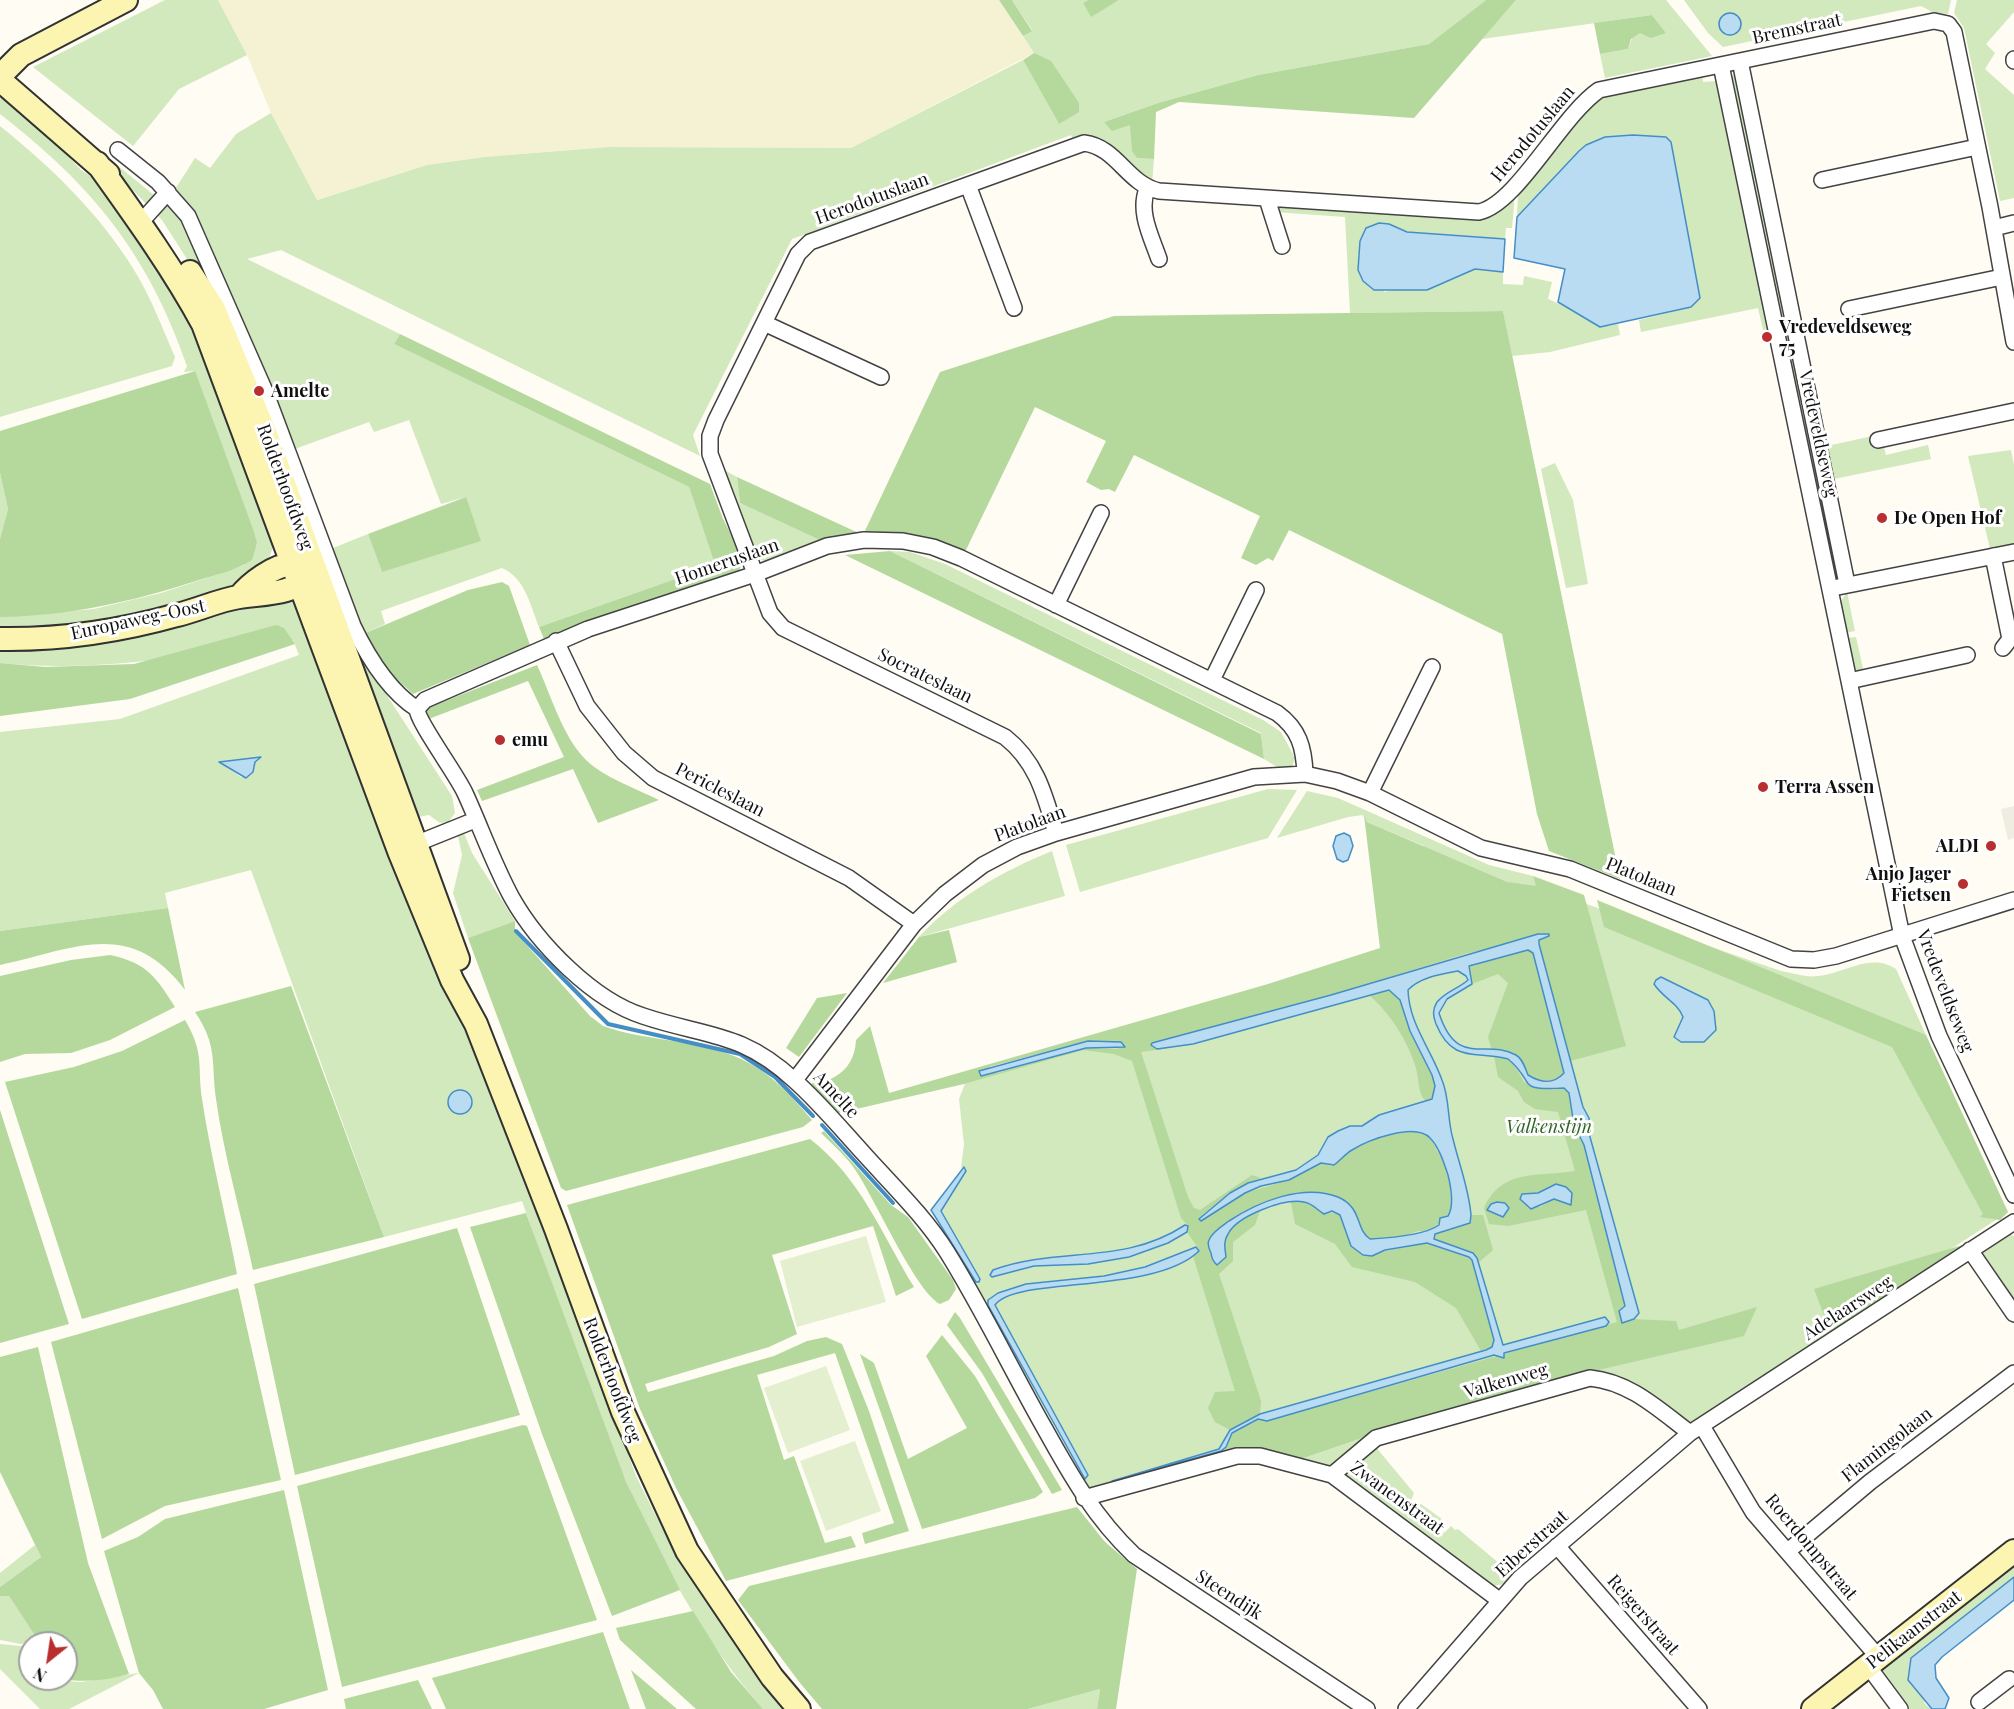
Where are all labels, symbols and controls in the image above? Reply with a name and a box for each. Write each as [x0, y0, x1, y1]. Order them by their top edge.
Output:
street label: Bremstraat [1750, 9, 1844, 49]
street label: Herodotuslaan [1486, 81, 1580, 187]
street label: Herodotuslaan [812, 169, 932, 229]
place label: Vredeveldseweg 75 [1779, 316, 1911, 358]
marker: Vredeveldseweg 75 [1760, 330, 1774, 344]
street label: Vredeveldseweg [1794, 368, 1842, 500]
place label: Amelte [271, 380, 329, 402]
marker: Amelte [252, 384, 266, 398]
street label: Rolderhoofdweg [252, 421, 318, 553]
place label: De Open Hof [1894, 507, 2001, 529]
marker: De Open Hof [1875, 511, 1889, 525]
street label: Homeruslaan [672, 534, 782, 590]
street label: Europaweg-Oost [69, 595, 207, 645]
street label: Socrateslaan [874, 644, 976, 708]
place label: emu [512, 729, 548, 751]
marker: emu [493, 733, 507, 747]
street label: Pericleslaan [672, 758, 768, 822]
place label: Terra Assen [1775, 776, 1874, 798]
marker: Terra Assen [1756, 780, 1770, 794]
street label: Platolaan [991, 801, 1069, 847]
place label: ALDI [1936, 835, 1979, 857]
marker: ALDI [1984, 839, 1998, 853]
street label: Platolaan [1602, 853, 1680, 901]
place label: Anjo Jager Fietsen [1866, 863, 1951, 906]
marker: Anjo Jager Fietsen [1956, 877, 1970, 891]
street label: Vredeveldseweg [1912, 927, 1978, 1055]
street label: Amelte [809, 1067, 863, 1123]
park label: Valkenstijn [1506, 1116, 1592, 1138]
street label: Adelaarsweg [1799, 1271, 1897, 1345]
street label: Rolderhoofdweg [578, 1314, 646, 1446]
street label: Valkenweg [1462, 1359, 1550, 1403]
street label: Flamingolaan [1837, 1403, 1937, 1487]
street label: Zwanenstraat [1346, 1457, 1448, 1539]
street label: Roerdompstraat [1760, 1490, 1862, 1604]
street label: Eiberstraat [1491, 1506, 1573, 1582]
street label: Steendijk [1191, 1565, 1267, 1625]
street label: Reigerstraat [1602, 1570, 1684, 1660]
street label: Pelikaanstraat [1862, 1586, 1966, 1674]
north arrow [18, 1631, 78, 1691]
text: N [29, 1663, 50, 1687]

